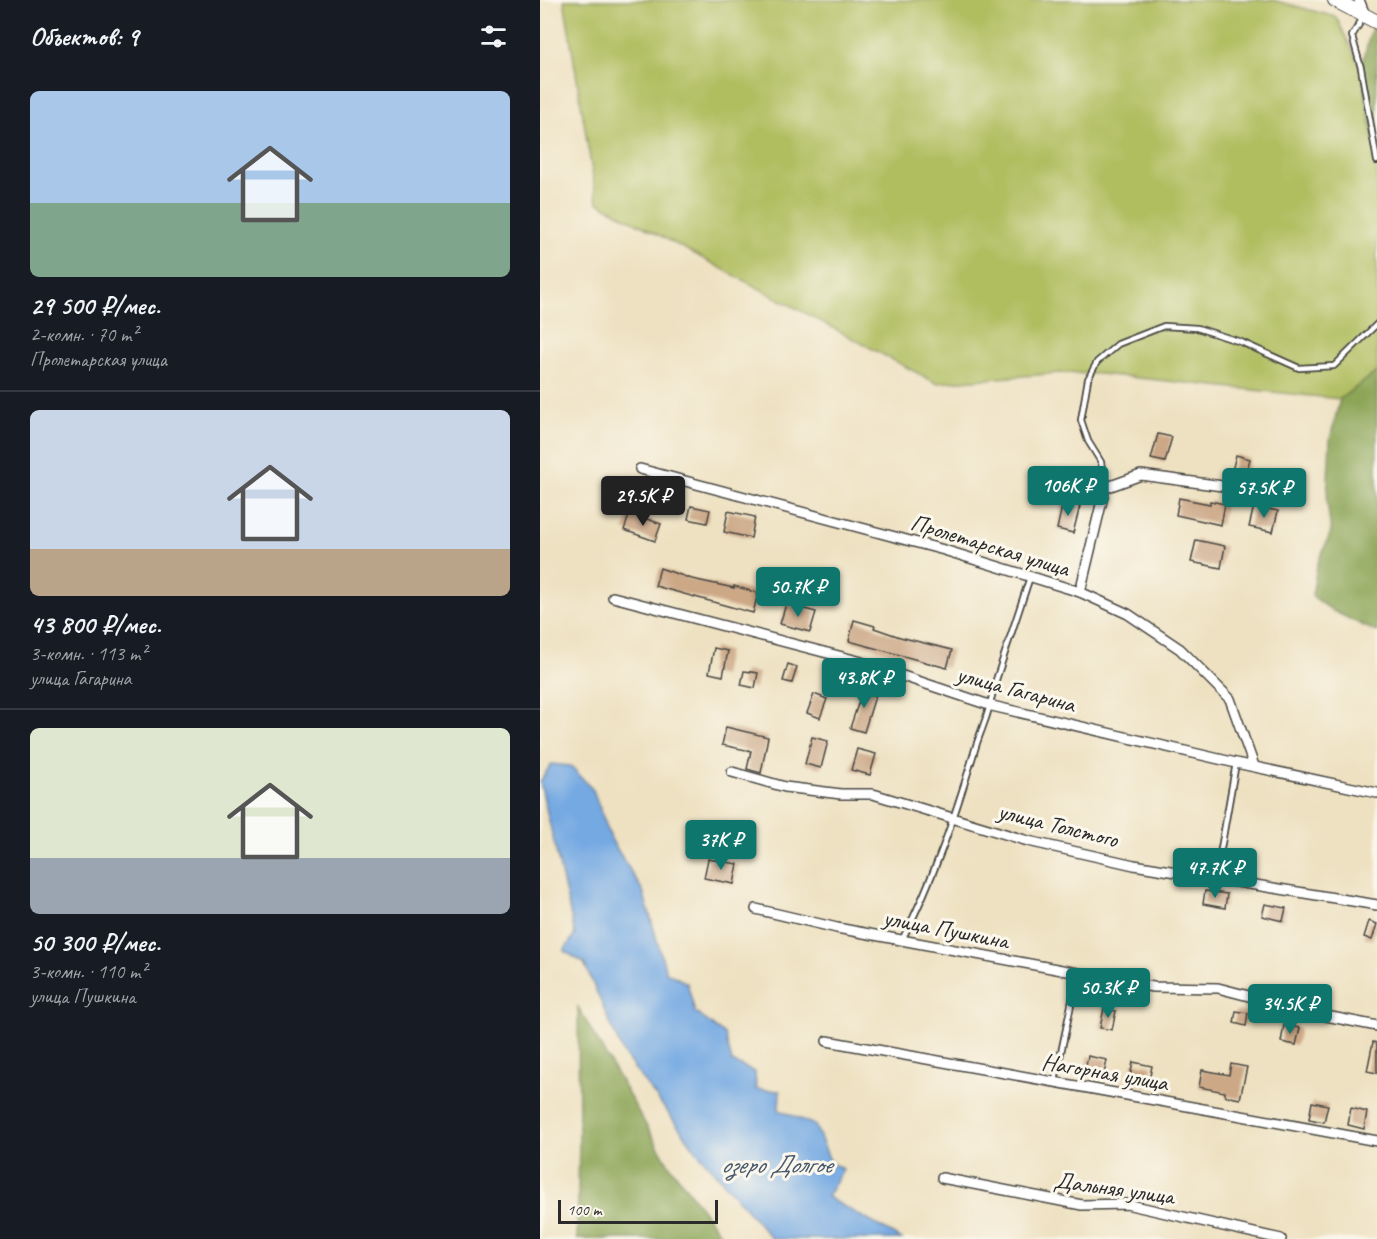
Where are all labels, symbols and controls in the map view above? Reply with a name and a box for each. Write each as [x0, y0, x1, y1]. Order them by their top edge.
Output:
text: Объектов: 9 [30, 20, 138, 53]
icon: filters [477, 20, 510, 53]
icon: home [216, 130, 324, 238]
text: 29 500 ₽/мес. [30, 289, 160, 322]
text: 2-комн. · 70 m² [30, 322, 138, 347]
text: Пролетарская улица [30, 347, 167, 372]
icon: home [216, 449, 324, 557]
pin: 106K ₽ [1019, 466, 1117, 517]
pin: 57.5K ₽ [1209, 468, 1319, 519]
text: 106K ₽ [1042, 473, 1094, 498]
text: 57.5K ₽ [1236, 475, 1292, 500]
pin: 29.5K ₽ [588, 476, 698, 527]
text: 29.5K ₽ [615, 483, 671, 508]
street label: Пролетарская улица [907, 507, 1074, 584]
pin: 50.7K ₽ [743, 567, 853, 618]
text: 50.7K ₽ [770, 574, 826, 599]
text: 43 800 ₽/мес. [30, 608, 161, 641]
text: 3-комн. · 113 m² [30, 641, 147, 666]
pin: 43.8K ₽ [809, 658, 919, 709]
street label: улица Гагарина [951, 658, 1080, 720]
text: 43.8K ₽ [836, 665, 892, 690]
text: улица Гагарина [30, 666, 131, 691]
icon: home [216, 767, 324, 875]
street label: улица Толстого [993, 795, 1122, 855]
pin: 37K ₽ [679, 820, 763, 871]
text: 37K ₽ [699, 827, 743, 852]
pin: 47.7K ₽ [1160, 848, 1270, 899]
text: 47.7K ₽ [1187, 855, 1243, 880]
street label: улица Пушкина [879, 902, 1013, 956]
text: 50 300 ₽/мес. [30, 926, 161, 959]
text: 3-комн. · 110 m² [30, 959, 147, 984]
pin: 50.3K ₽ [1053, 968, 1163, 1019]
text: 50.3K ₽ [1080, 975, 1136, 1000]
text: улица Пушкина [30, 984, 136, 1009]
pin: 34.5K ₽ [1235, 984, 1345, 1035]
text: 34.5K ₽ [1262, 991, 1318, 1016]
street label: Нагорная улица [1040, 1046, 1172, 1098]
water label: озеро Долгое [721, 1148, 835, 1181]
street label: Дальняя улица [1052, 1165, 1178, 1212]
scale bar [558, 1197, 718, 1224]
text: 100 m [567, 1200, 601, 1220]

